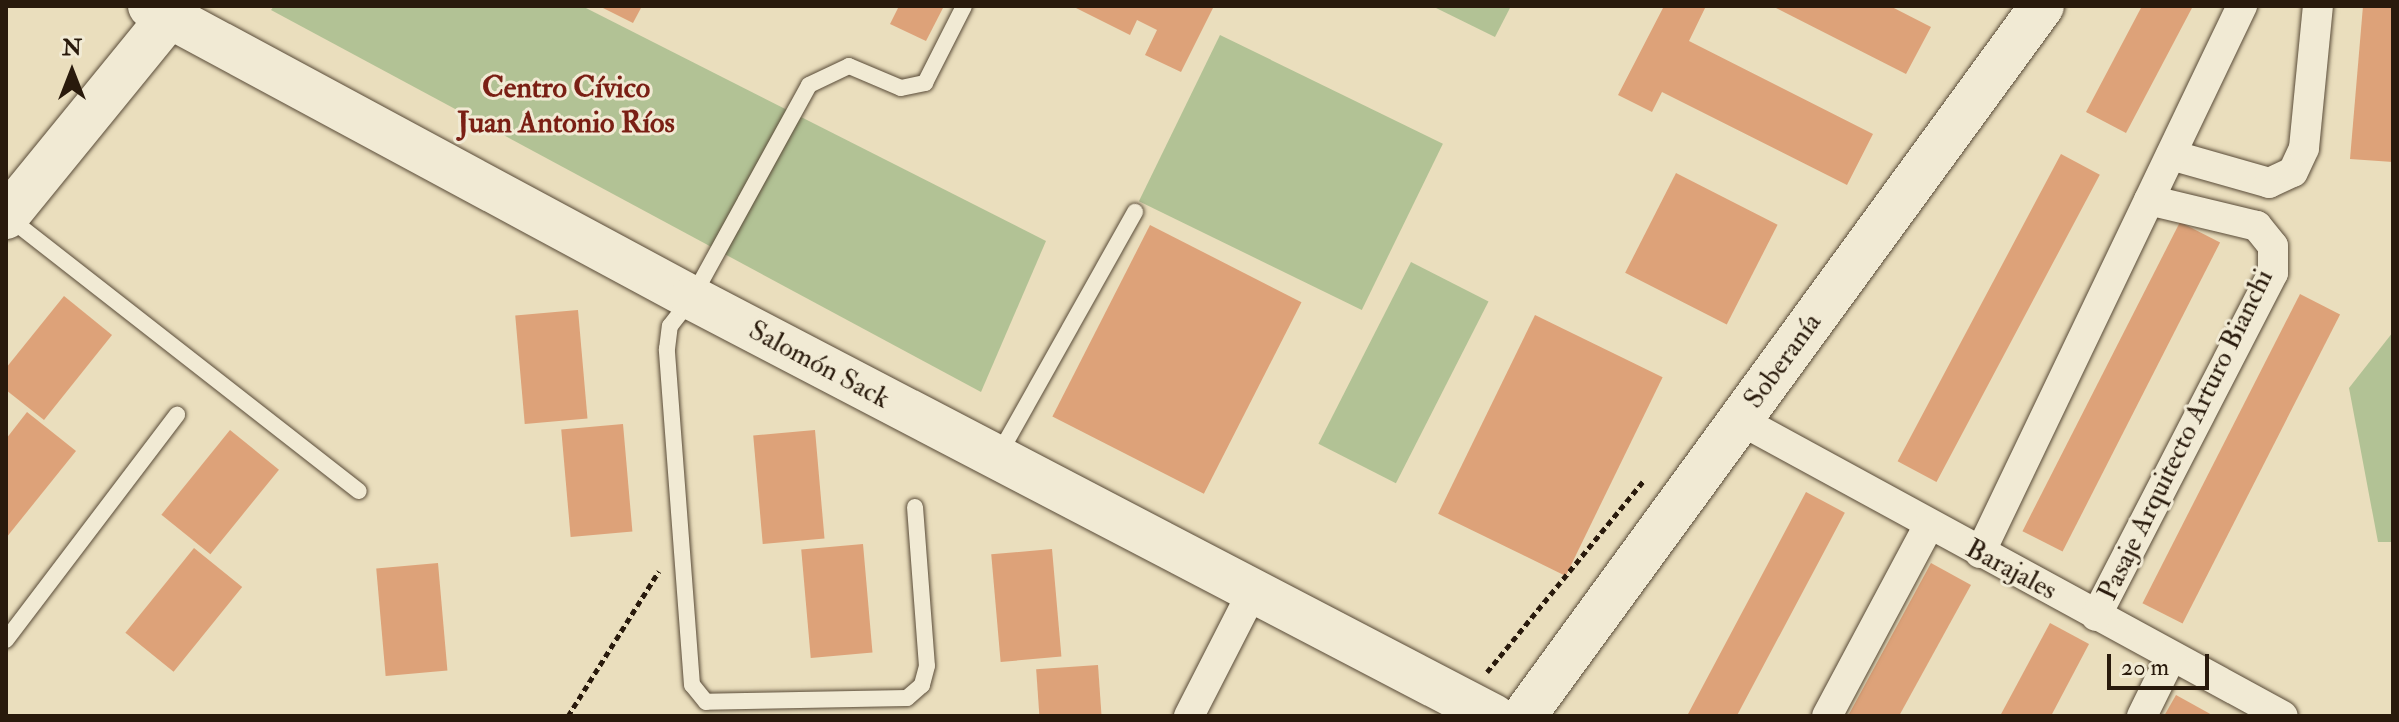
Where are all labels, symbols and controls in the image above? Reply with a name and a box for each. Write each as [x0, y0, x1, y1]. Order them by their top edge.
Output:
north arrow [32, 32, 112, 112]
text: N [62, 34, 82, 62]
district label: Centro Cívico Juan Antonio Ríos [457, 70, 675, 140]
street label: Pasaje Arquitecto Arturo Bianchi [2091, 264, 2281, 606]
street label: Soberanía [1737, 307, 1829, 415]
street label: Salomón Sack [743, 314, 895, 416]
street label: Barajales [1960, 532, 2062, 608]
scale bar [2111, 638, 2213, 688]
text: 20 m [2121, 652, 2169, 683]

